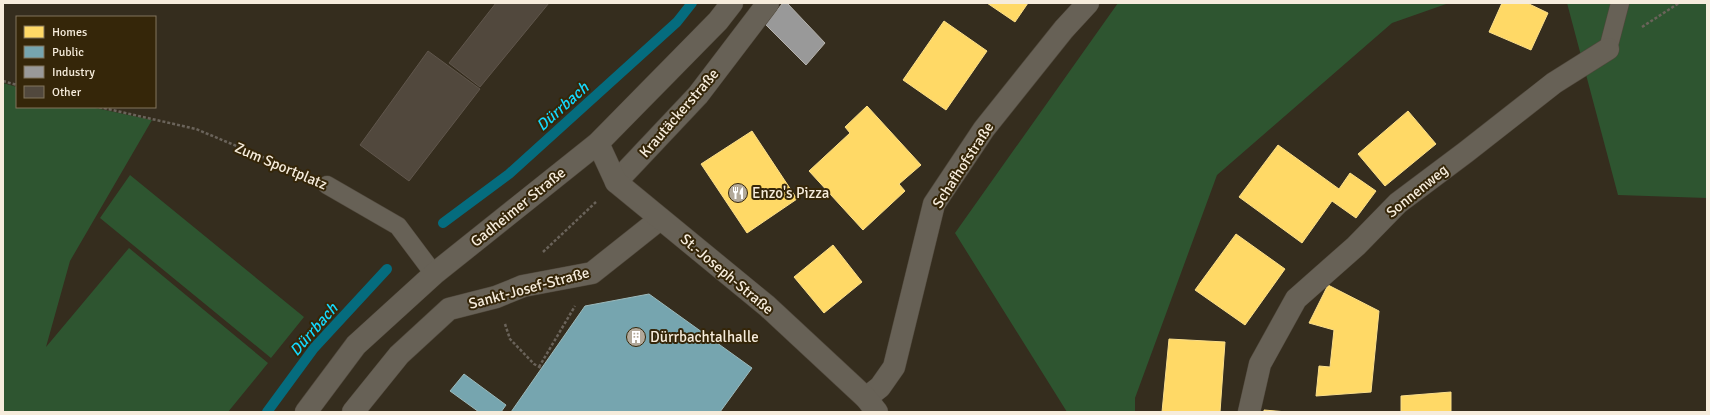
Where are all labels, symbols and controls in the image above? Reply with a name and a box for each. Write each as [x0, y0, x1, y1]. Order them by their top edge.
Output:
legend [16, 16, 156, 108]
text: Homes [52, 25, 87, 40]
text: Public [52, 45, 84, 60]
text: Industry [52, 65, 95, 80]
street label: Krautäckerstraße [635, 65, 723, 161]
water label: Dürrbach [532, 77, 594, 135]
text: Other [52, 85, 82, 100]
street label: Schafhofstraße [929, 119, 997, 211]
street label: Zum Sportplatz [232, 138, 330, 194]
street label: Sonnenweg [1383, 161, 1451, 221]
street label: Gadheimer Straße [467, 163, 569, 251]
restaurant icon: Enzo's Pizza [727, 182, 749, 204]
place label: Enzo's Pizza [752, 184, 829, 202]
street label: St.-Joseph-Straße [677, 230, 777, 318]
street label: Sankt-Josef-Straße [467, 263, 591, 313]
water label: Dürrbach [285, 298, 343, 360]
building icon: Dürrbachtalhalle [625, 326, 647, 348]
place label: Dürrbachtalhalle [650, 328, 759, 346]

